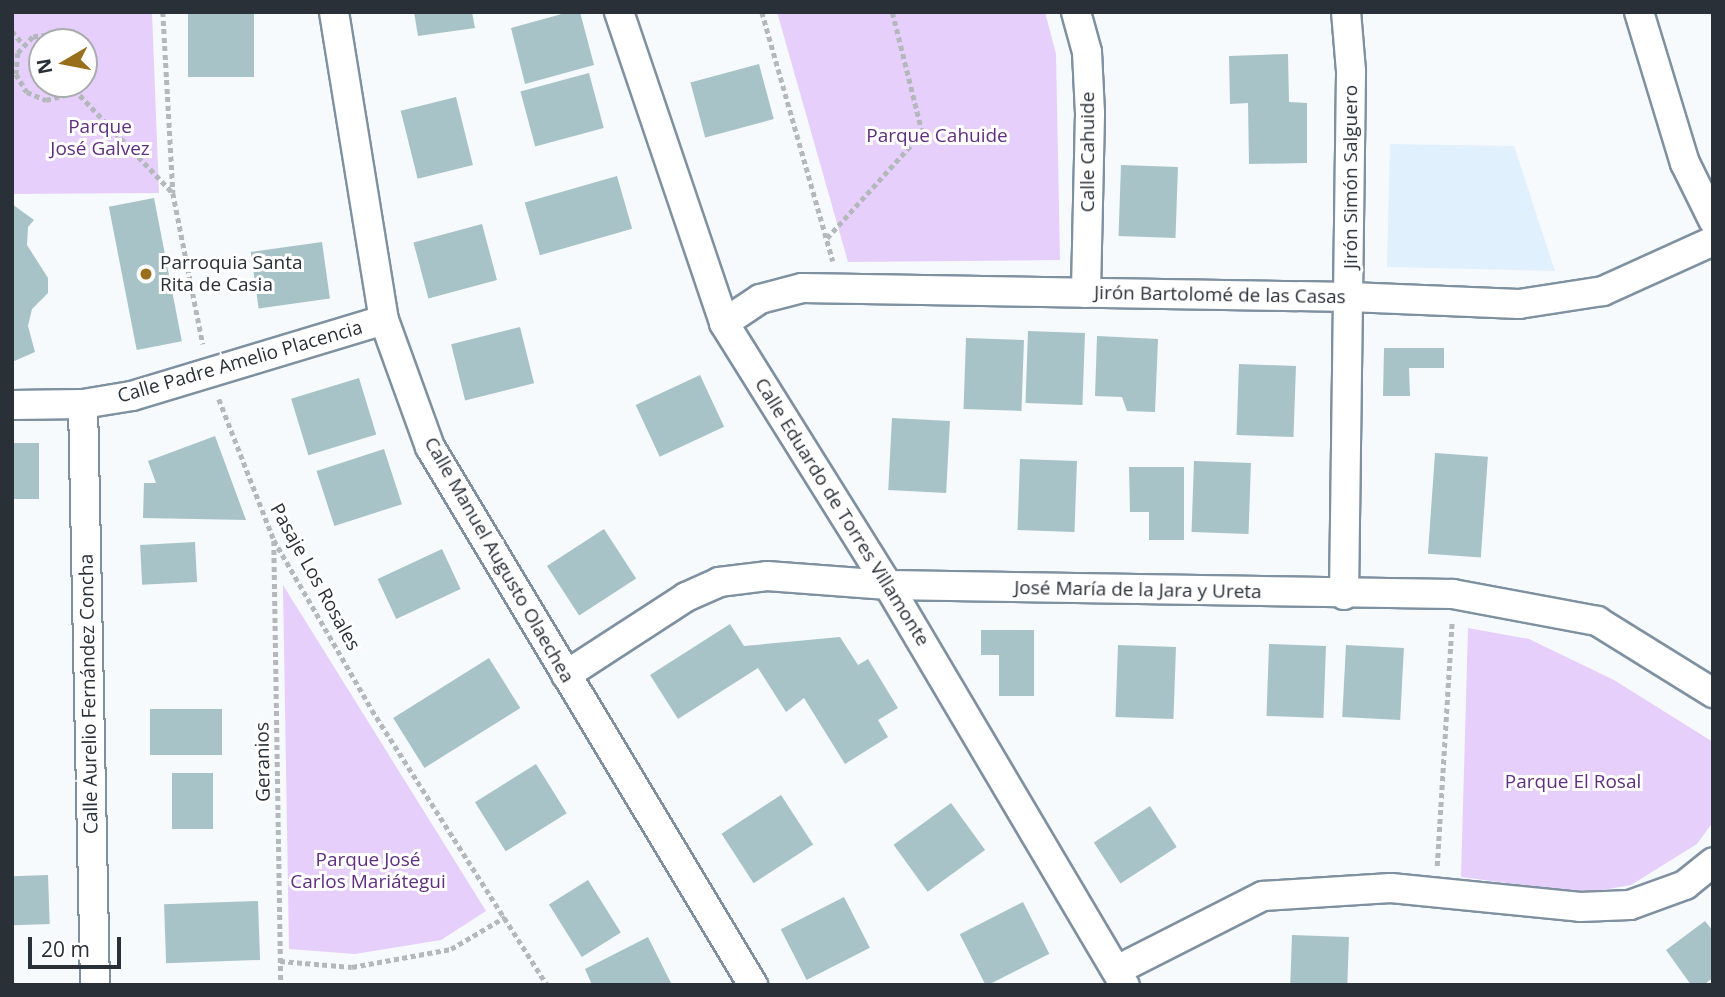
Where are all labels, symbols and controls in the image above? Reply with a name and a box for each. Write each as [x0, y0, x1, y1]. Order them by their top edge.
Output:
north arrow [28, 28, 98, 98]
text: N [30, 56, 58, 76]
street label: Jirón Simón Salguero [1340, 85, 1362, 269]
street label: Calle Cahuide [1077, 92, 1099, 212]
park label: Parque José Galvez [50, 116, 150, 160]
park label: Parque Cahuide [866, 125, 1008, 147]
place label: Parroquia Santa Rita de Casia [160, 252, 302, 296]
marker: Parroquia Santa Rita de Casia [138, 266, 154, 282]
street label: Jirón Bartolomé de las Casas [1094, 281, 1346, 309]
street label: Calle Padre Amelio Placencia [115, 316, 365, 408]
street label: Calle Eduardo de Torres Villamonte [750, 374, 934, 650]
street label: Calle Manuel Augusto Olaechea [419, 433, 579, 687]
street label: Pasaje Los Rosales [265, 499, 365, 655]
street label: Calle Aurelio Fernández Concha [75, 554, 103, 834]
street label: José María de la Jara y Ureta [1014, 576, 1262, 604]
street label: Geranios [251, 722, 275, 802]
park label: Parque El Rosal [1505, 771, 1641, 793]
park label: Parque José Carlos Mariátegui [290, 849, 446, 893]
scale bar [32, 923, 124, 967]
text: 20 m [41, 935, 90, 963]

